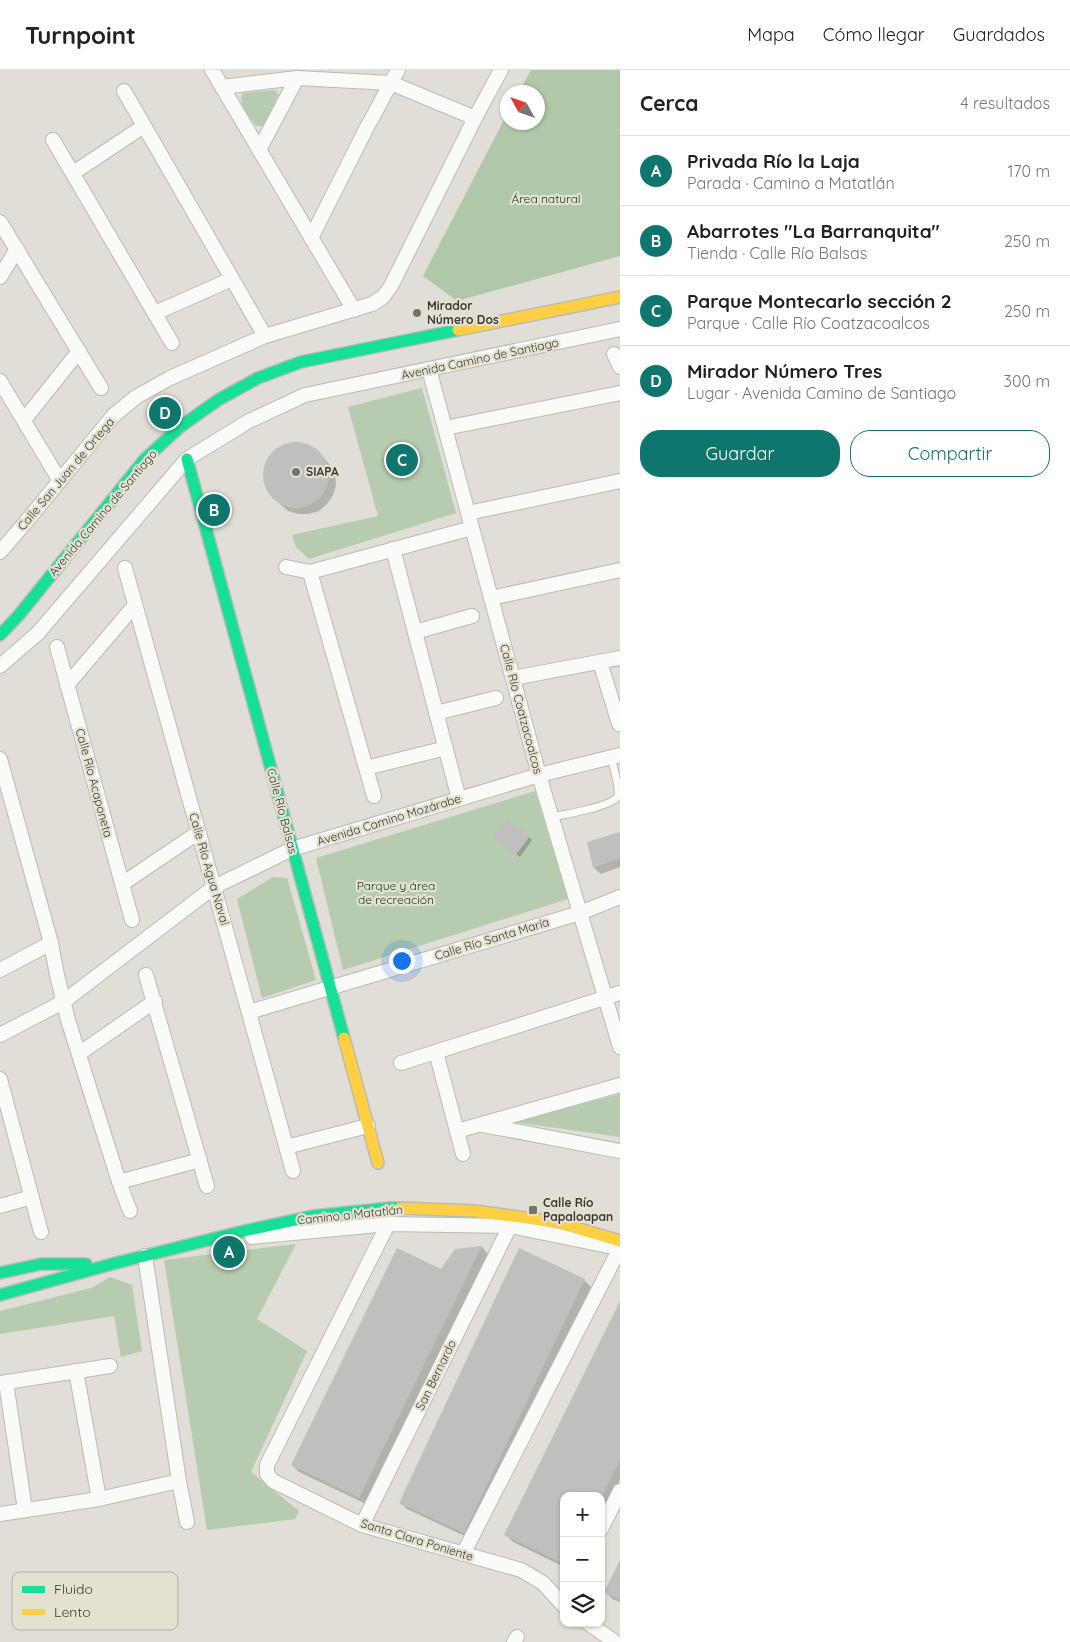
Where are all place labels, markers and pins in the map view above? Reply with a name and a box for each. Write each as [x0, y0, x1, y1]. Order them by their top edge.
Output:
place label: Mirador Número Dos [427, 298, 499, 327]
marker: Mirador Número Dos [411, 307, 423, 319]
pin: D [149, 394, 181, 432]
pin: C [386, 441, 418, 479]
place label: SIAPA [306, 464, 339, 479]
marker: SIAPA [290, 466, 302, 478]
pin: B [198, 491, 230, 529]
place label: Calle Río Papaloapan [543, 1195, 613, 1224]
marker: Calle Río Papaloapan [527, 1204, 539, 1216]
pin: A [213, 1233, 245, 1271]

